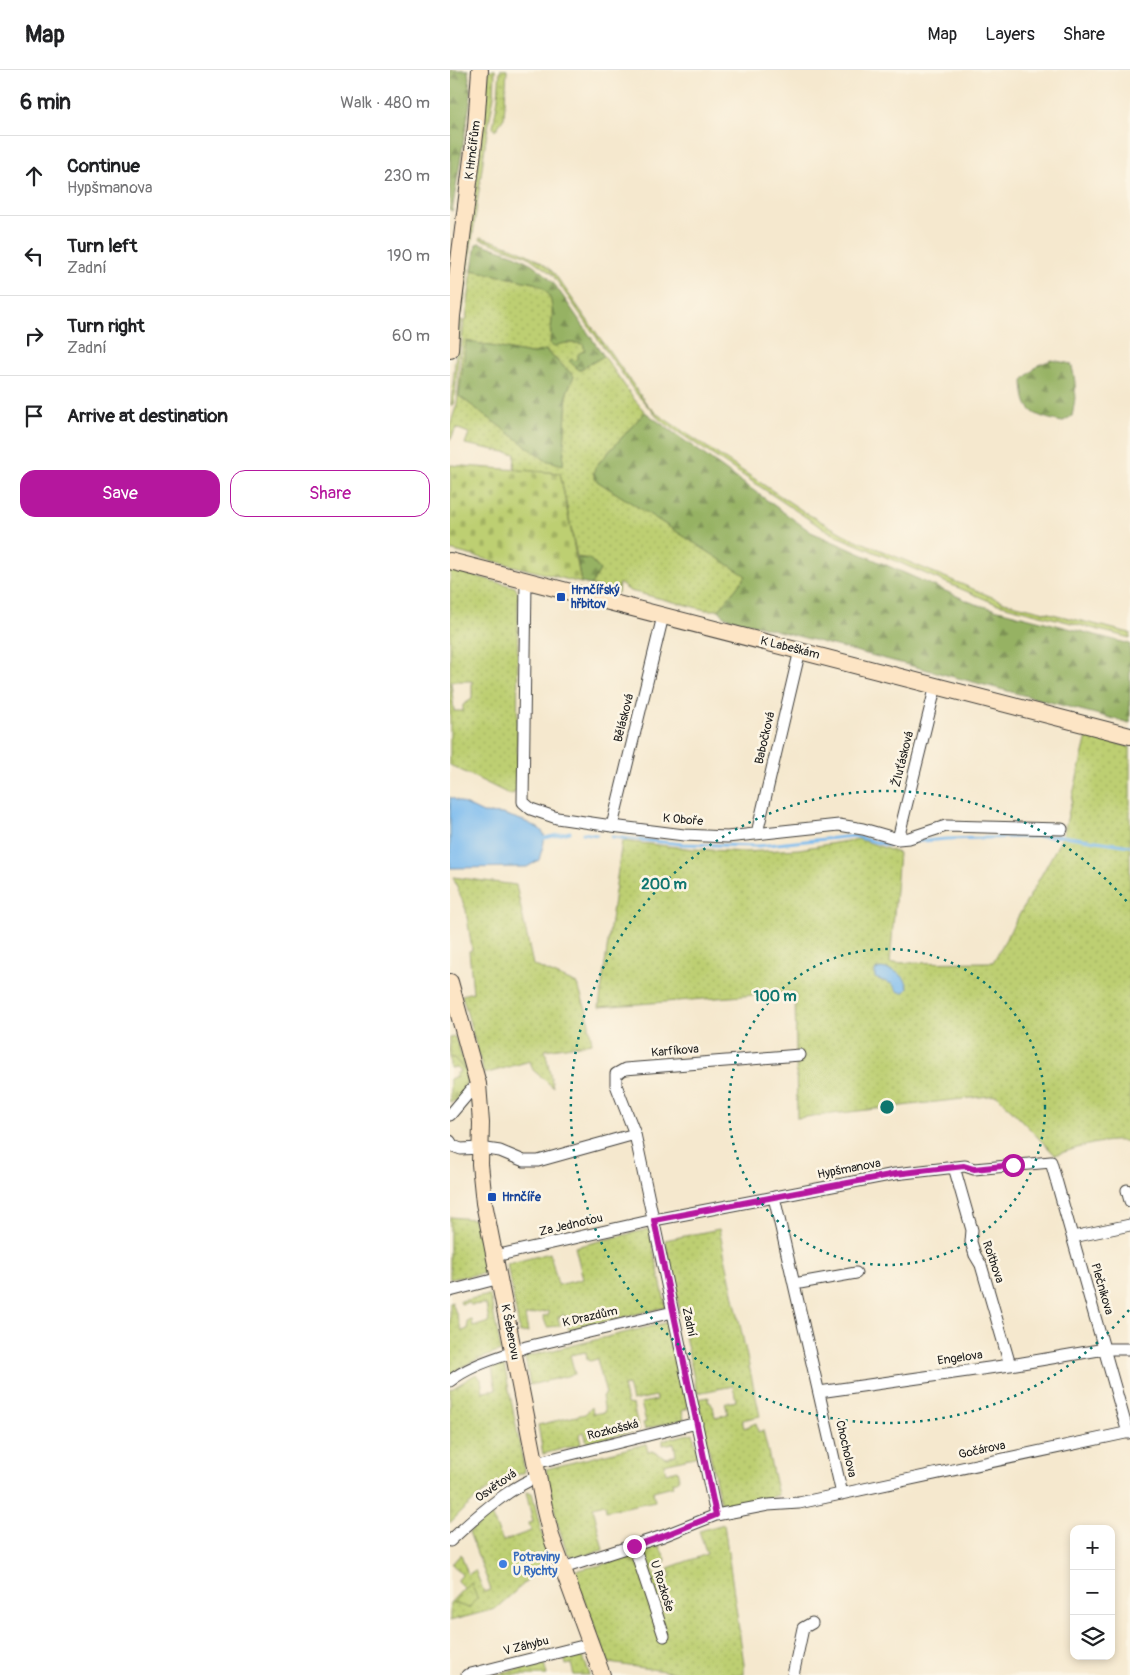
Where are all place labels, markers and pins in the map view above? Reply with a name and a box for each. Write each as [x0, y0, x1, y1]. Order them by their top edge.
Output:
place label: Hrnčířský hřbitov [571, 583, 620, 612]
marker: Hrnčířský hřbitov [555, 591, 567, 603]
centre of rings [878, 1098, 896, 1116]
place label: Hrnčíře [502, 1190, 542, 1205]
marker: Hrnčíře [486, 1191, 498, 1203]
place label: Potraviny U Rychty [513, 1550, 561, 1579]
marker: Potraviny U Rychty [497, 1558, 509, 1570]

